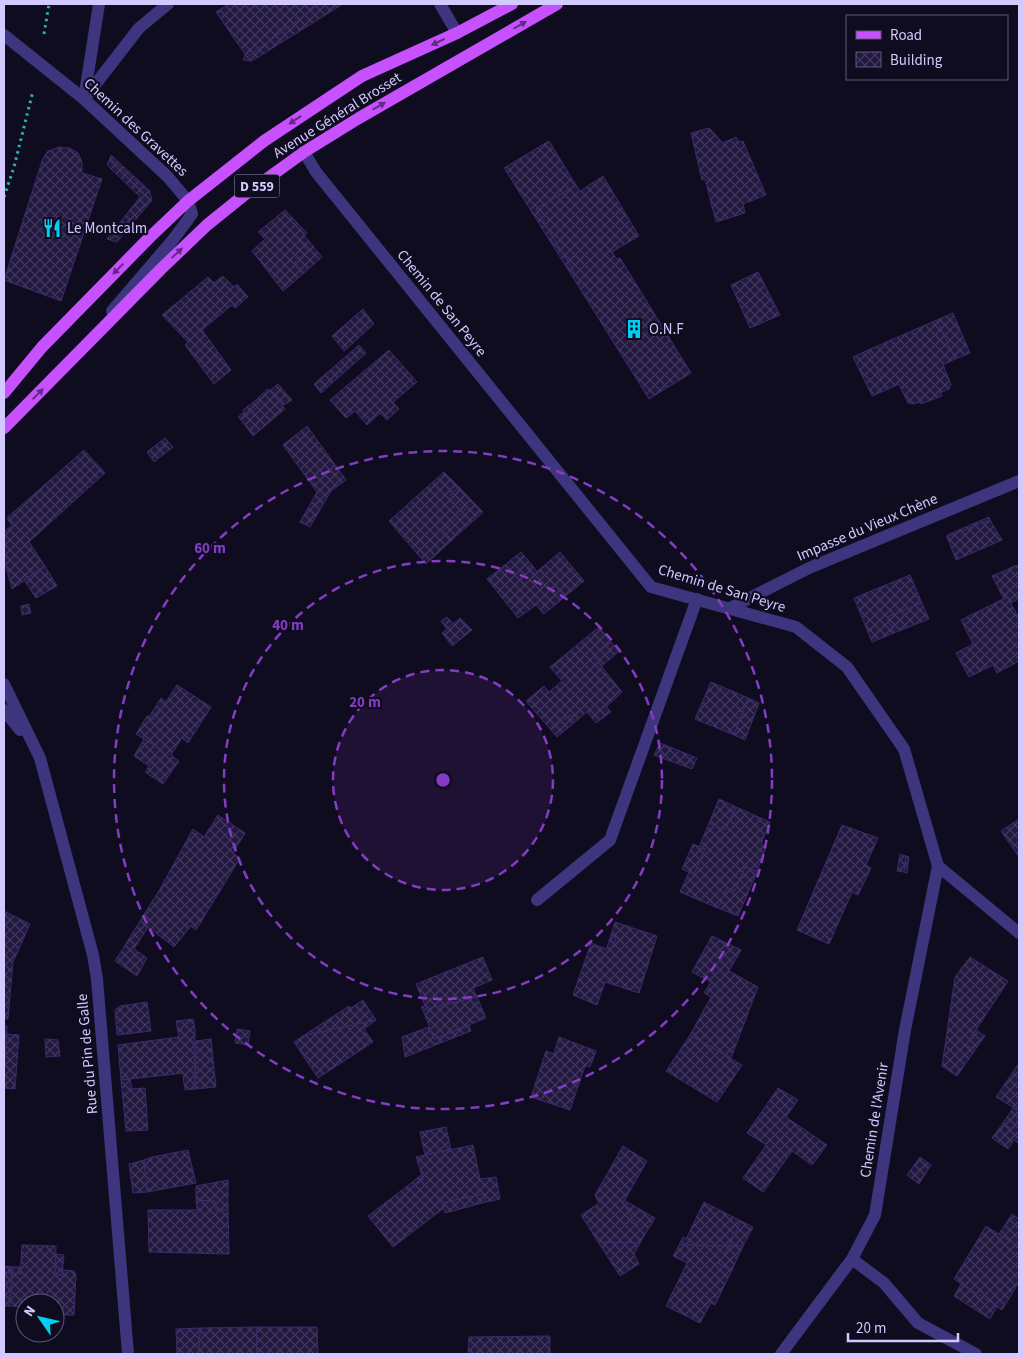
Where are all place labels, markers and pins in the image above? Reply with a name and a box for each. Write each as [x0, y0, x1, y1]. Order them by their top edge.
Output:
restaurant icon: Le Montcalm [41, 217, 63, 239]
place label: Le Montcalm [67, 218, 147, 239]
building icon: O.N.F [623, 318, 645, 340]
place label: O.N.F [649, 319, 684, 340]
centre of rings [434, 771, 452, 789]

